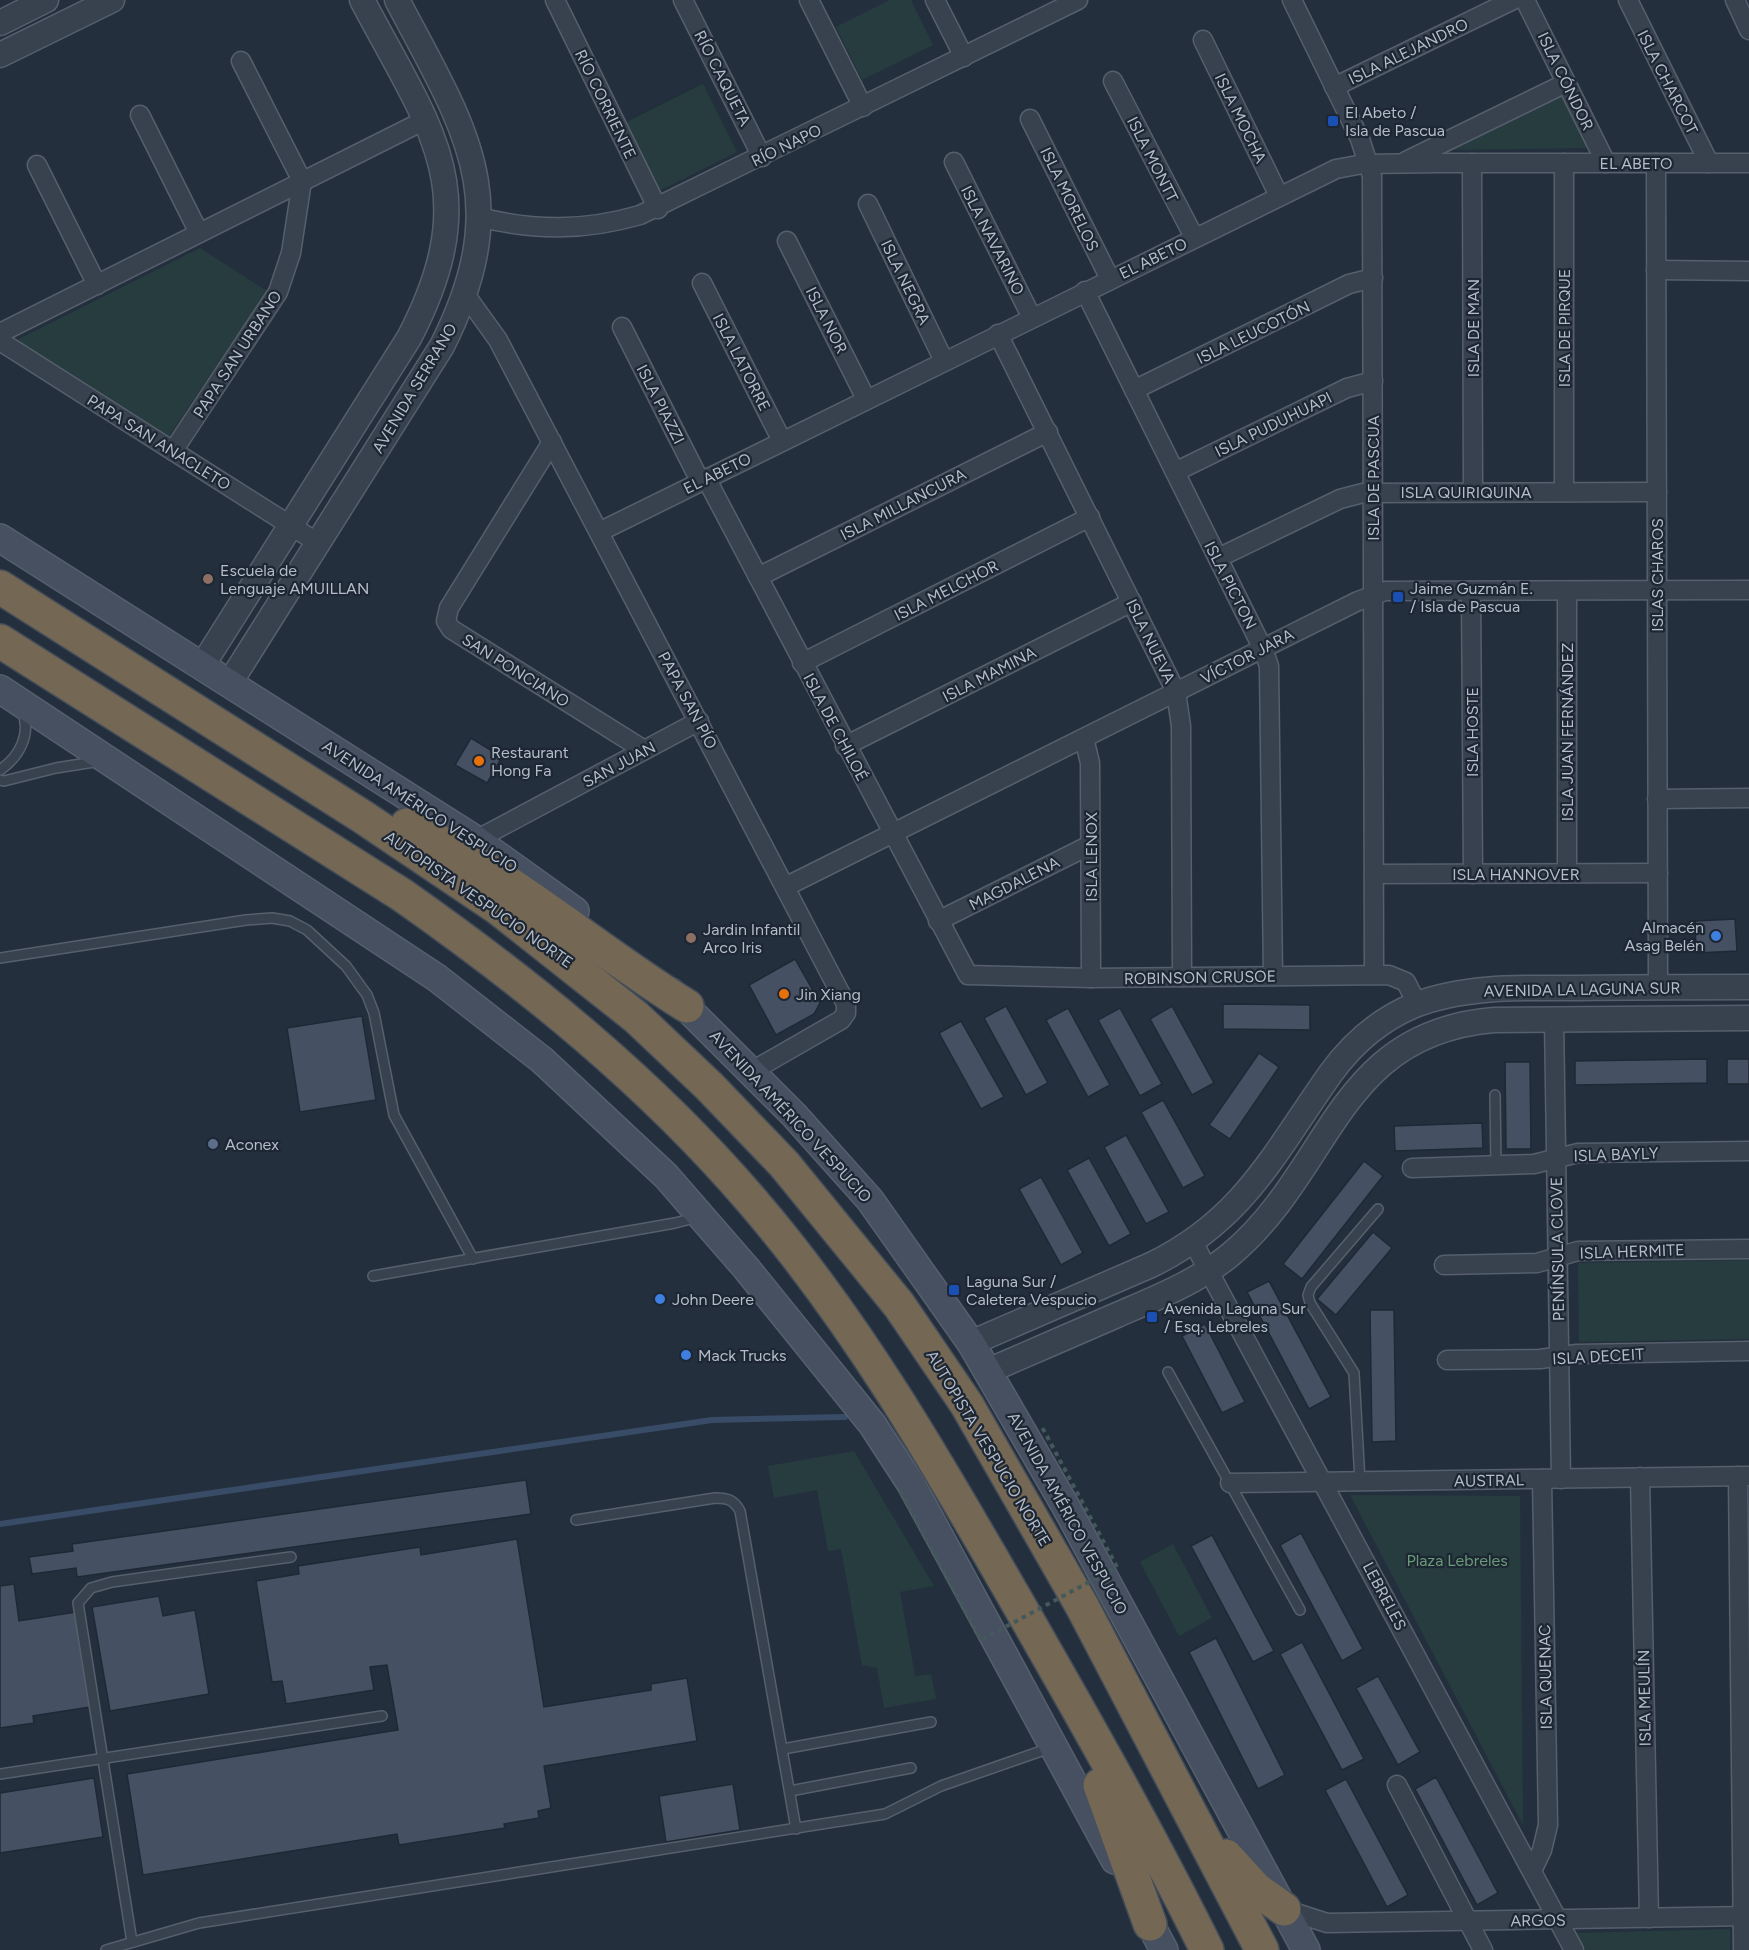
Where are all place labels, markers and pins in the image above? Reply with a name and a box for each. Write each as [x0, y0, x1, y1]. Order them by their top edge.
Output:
place label: El Abeto / Isla de Pascua [1345, 103, 1445, 140]
marker: El Abeto / Isla de Pascua [1326, 114, 1340, 128]
place label: Escuela de Lenguaje AMUILLAN [220, 561, 369, 598]
marker: Escuela de Lenguaje AMUILLAN [201, 572, 215, 586]
place label: Jaime Guzmán E. / Isla de Pascua [1410, 579, 1533, 616]
marker: Jaime Guzmán E. / Isla de Pascua [1391, 590, 1405, 604]
place label: Restaurant Hong Fa [491, 743, 569, 780]
marker: Restaurant Hong Fa [472, 754, 486, 768]
place label: Almacén Asag Belén [1624, 918, 1704, 955]
place label: Jardin Infantil Arco Iris [703, 920, 800, 957]
marker: Almacén Asag Belén [1709, 929, 1723, 943]
marker: Jardin Infantil Arco Iris [684, 931, 698, 945]
place label: Jin Xiang [796, 985, 861, 1004]
marker: Jin Xiang [777, 987, 791, 1001]
place label: Aconex [225, 1135, 279, 1154]
marker: Aconex [206, 1137, 220, 1151]
place label: Laguna Sur / Caletera Vespucio [966, 1272, 1097, 1309]
marker: Laguna Sur / Caletera Vespucio [947, 1283, 961, 1297]
place label: John Deere [672, 1290, 754, 1309]
marker: John Deere [653, 1292, 667, 1306]
place label: Avenida Laguna Sur / Esq. Lebreles [1164, 1299, 1306, 1336]
marker: Avenida Laguna Sur / Esq. Lebreles [1145, 1310, 1159, 1324]
place label: Mack Trucks [698, 1346, 786, 1365]
marker: Mack Trucks [679, 1348, 693, 1362]

